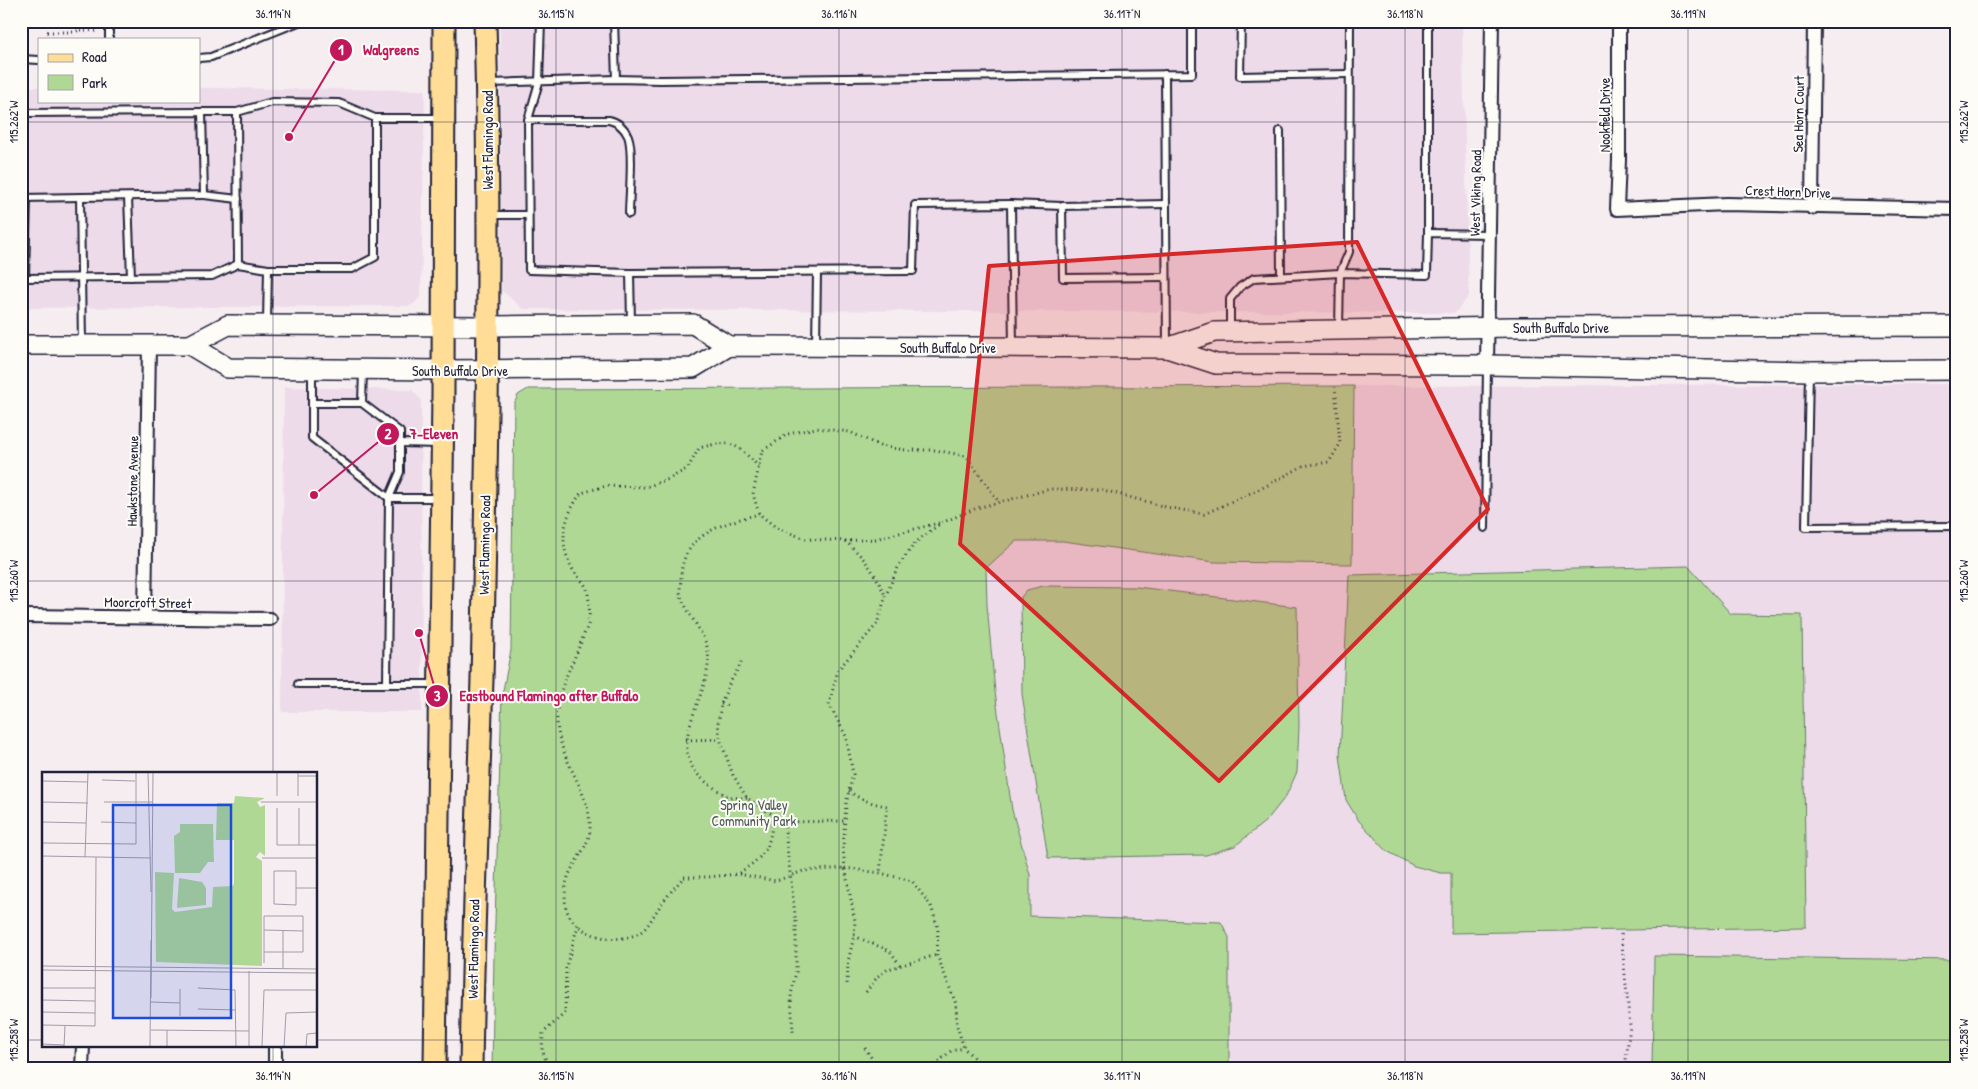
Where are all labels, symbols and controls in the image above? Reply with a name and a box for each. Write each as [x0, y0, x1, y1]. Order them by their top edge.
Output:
text: 36.114°N [255, 5, 291, 22]
text: 36.115°N [538, 5, 574, 22]
text: 36.116°N [821, 5, 857, 22]
text: 36.117°N [1104, 5, 1140, 22]
text: 36.118°N [1387, 5, 1423, 22]
text: 36.119°N [1670, 5, 1706, 22]
callout: Walgreens [328, 35, 429, 65]
legend [38, 38, 200, 102]
text: 1 [338, 39, 344, 60]
text: Walgreens [363, 39, 419, 61]
text: Road [82, 46, 107, 67]
text: Park [82, 72, 107, 93]
street label: Sea Horn Court [1788, 75, 1808, 153]
street label: Nookfield Drive [1595, 77, 1614, 152]
street label: West Flamingo Road [478, 90, 498, 190]
text: 115.262°W [5, 100, 22, 143]
text: 115.262°W [1955, 100, 1972, 143]
street label: West Viking Road [1465, 149, 1486, 236]
street label: Crest Horn Drive [1745, 180, 1831, 202]
street label: South Buffalo Drive [1513, 318, 1609, 337]
street label: South Buffalo Drive [900, 338, 996, 357]
street label: South Buffalo Drive [412, 361, 508, 380]
callout: 7-Eleven [375, 419, 469, 449]
text: 2 [384, 423, 392, 444]
text: 7-Eleven [409, 423, 459, 444]
street label: Hawkstone Avenue [122, 435, 142, 527]
street label: West Flamingo Road [474, 495, 495, 595]
text: 115.260°W [5, 559, 22, 602]
text: 115.260°W [1955, 559, 1972, 602]
street label: Moorcroft Street [104, 592, 192, 612]
callout: Eastbound Flamingo after Buffalo [425, 681, 649, 711]
text: 3 [434, 685, 441, 706]
text: Eastbound Flamingo after Buffalo [460, 685, 638, 707]
inset map [42, 772, 318, 1046]
park label: Spring Valley Community Park [712, 795, 797, 831]
street label: West Flamingo Road [463, 899, 484, 999]
text: 115.258°W [5, 1018, 22, 1061]
text: 115.258°W [1955, 1018, 1972, 1061]
text: 36.114°N [255, 1067, 291, 1084]
text: 36.115°N [538, 1067, 574, 1084]
text: 36.116°N [821, 1067, 857, 1084]
text: 36.117°N [1104, 1067, 1140, 1084]
text: 36.118°N [1387, 1067, 1423, 1084]
text: 36.119°N [1670, 1067, 1706, 1084]

